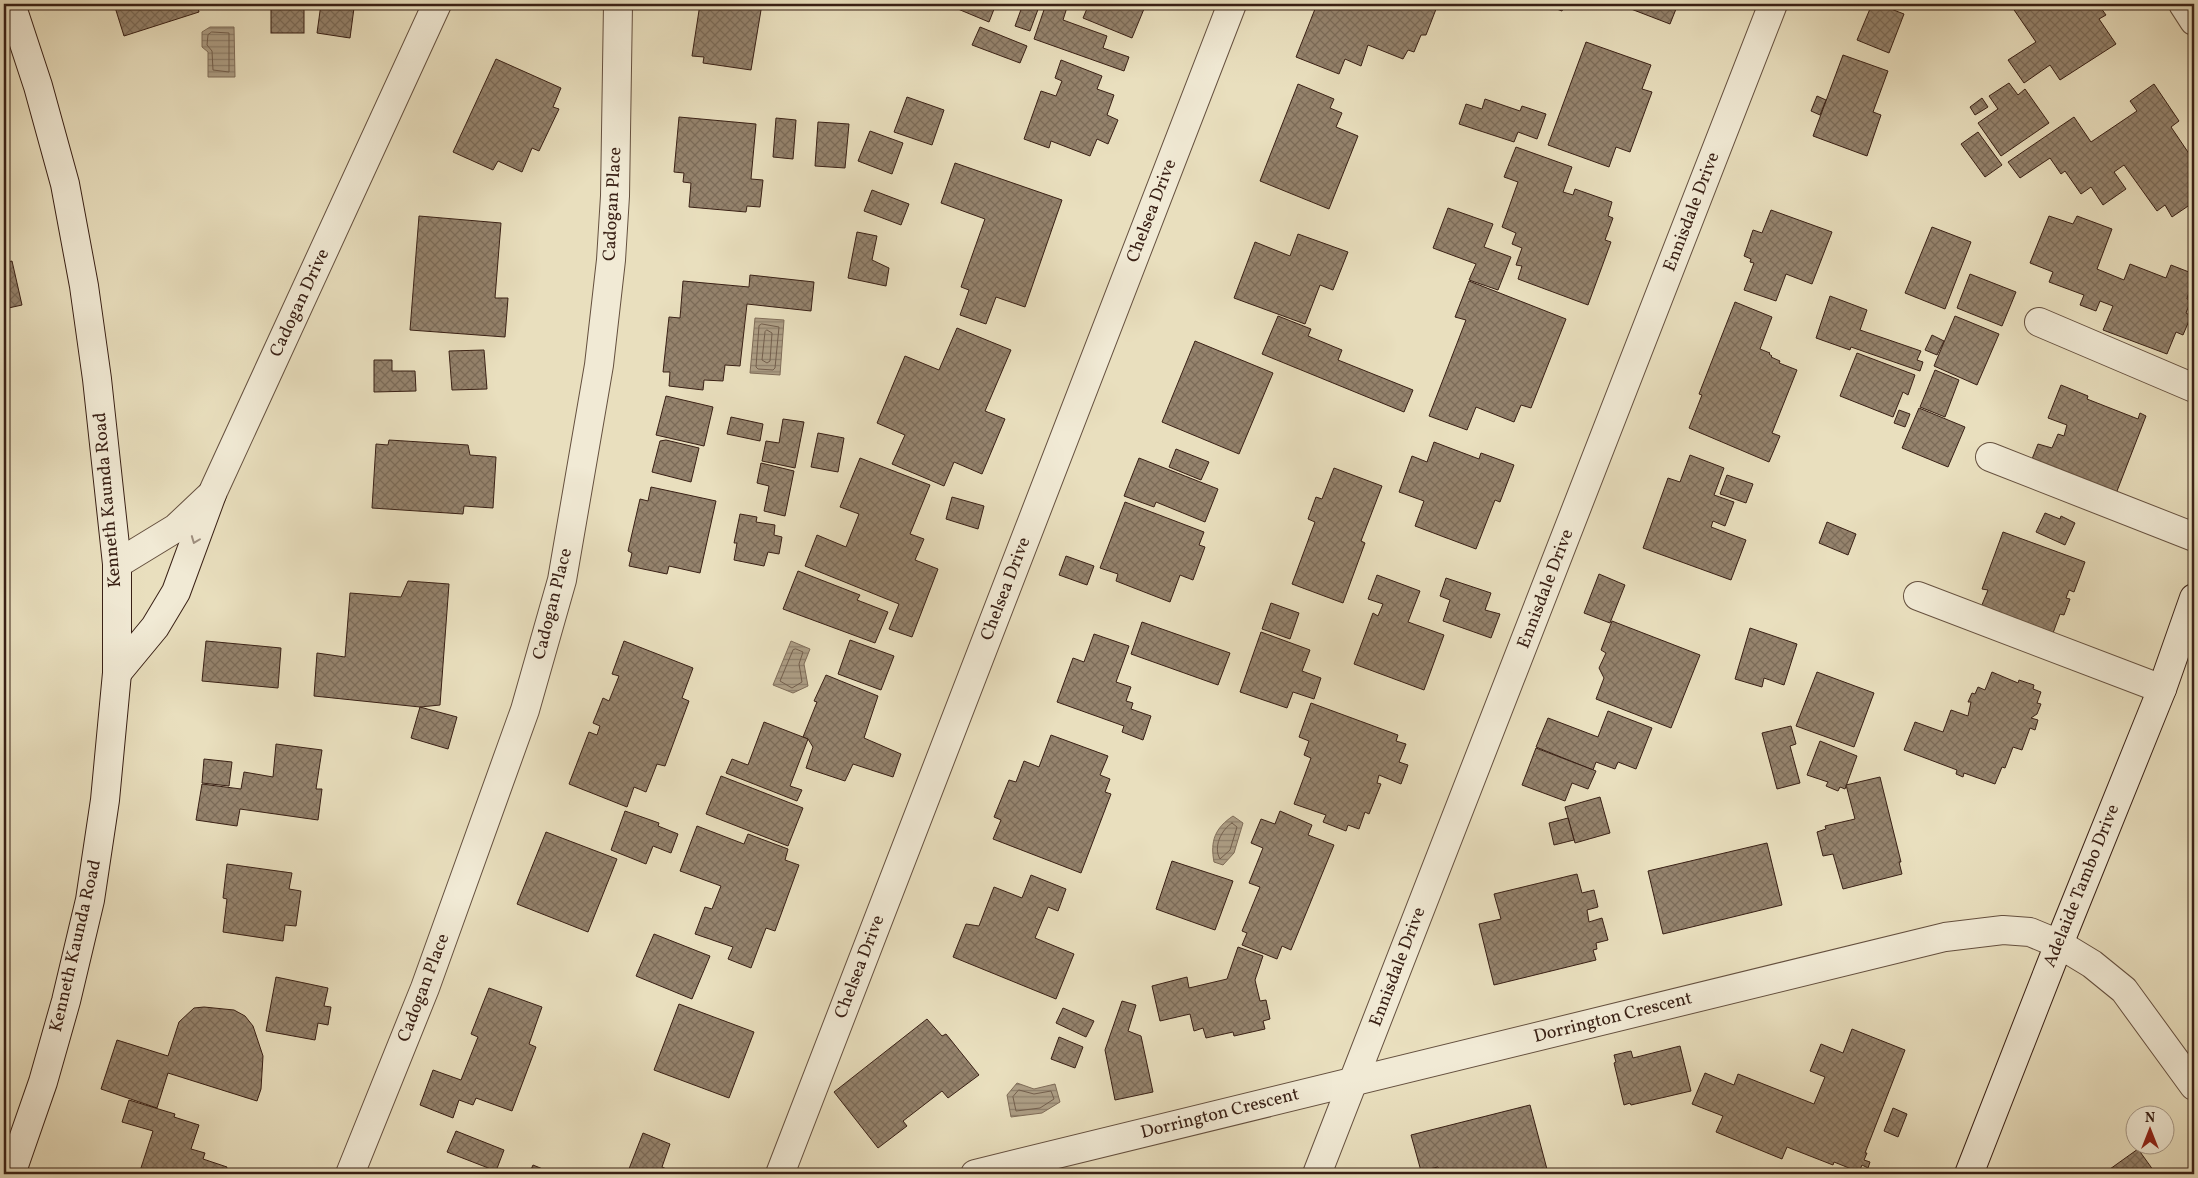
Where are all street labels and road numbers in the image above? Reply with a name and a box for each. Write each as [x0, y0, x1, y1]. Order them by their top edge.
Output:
street label: Cadogan Place [598, 146, 628, 262]
street label: Ennisdale Drive [1658, 149, 1726, 275]
street label: Chelsea Drive [1121, 156, 1183, 266]
street label: Cadogan Drive [264, 245, 336, 361]
street label: Kenneth Kaunda Road [88, 411, 128, 589]
street label: Ennisdale Drive [1512, 526, 1580, 652]
street label: Chelsea Drive [975, 534, 1037, 644]
street label: Cadogan Place [527, 546, 579, 662]
street label: Adelaide Tambo Drive [2038, 801, 2126, 971]
street label: Kenneth Kaunda Road [44, 857, 108, 1035]
street label: Ennisdale Drive [1364, 904, 1432, 1030]
street label: Chelsea Drive [829, 912, 891, 1022]
street label: Cadogan Place [392, 930, 456, 1046]
street label: Dorrington Crescent [1531, 986, 1695, 1050]
street label: Dorrington Crescent [1138, 1082, 1302, 1146]

